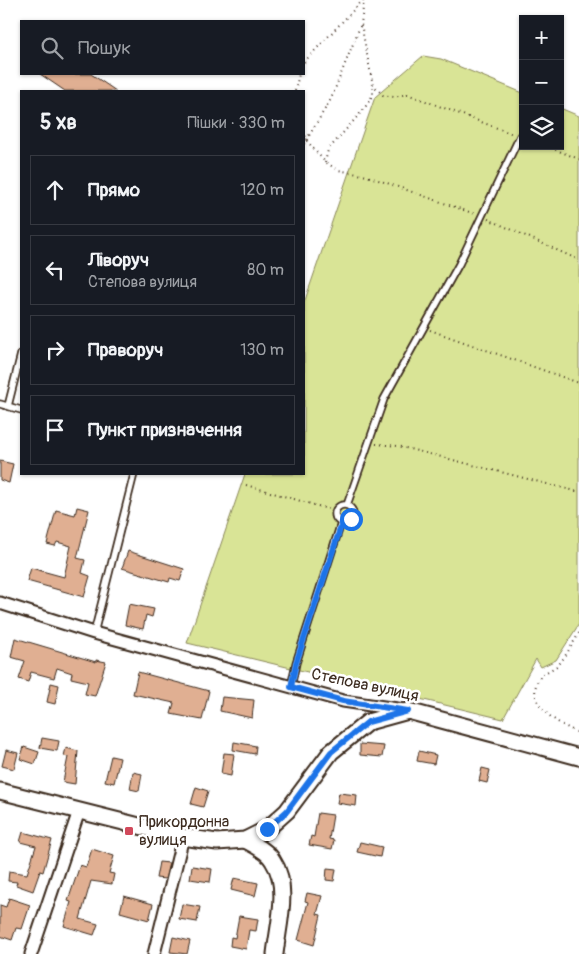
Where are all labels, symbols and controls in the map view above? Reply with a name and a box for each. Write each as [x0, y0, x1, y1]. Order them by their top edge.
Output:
map controls [519, 15, 564, 150]
button: + [519, 15, 564, 60]
search box [20, 20, 305, 75]
icon: search [38, 34, 66, 62]
text: Пошук [78, 36, 131, 60]
button: − [519, 60, 564, 105]
button: layers [519, 105, 564, 150]
text: 5 хв [40, 109, 77, 136]
text: Пішки · 330 m [187, 113, 285, 133]
icon: ahead [41, 176, 69, 204]
text: Прямо [88, 178, 140, 202]
text: 120 m [240, 180, 284, 200]
text: Ліворуч [88, 248, 149, 272]
icon: left [41, 256, 69, 284]
text: 80 m [247, 260, 284, 280]
text: Степова вулиця [88, 272, 197, 292]
icon: right [41, 336, 69, 364]
text: Праворуч [88, 338, 163, 362]
text: 130 m [240, 340, 284, 360]
icon: arrive [41, 416, 69, 444]
text: Пункт призначення [88, 418, 242, 442]
route start [340, 508, 363, 531]
street label: Степова вулиця [310, 664, 420, 706]
place label: Прикордонна вулиця [139, 812, 229, 850]
route end [256, 818, 279, 841]
marker: Прикордонна вулиця [123, 825, 135, 837]

